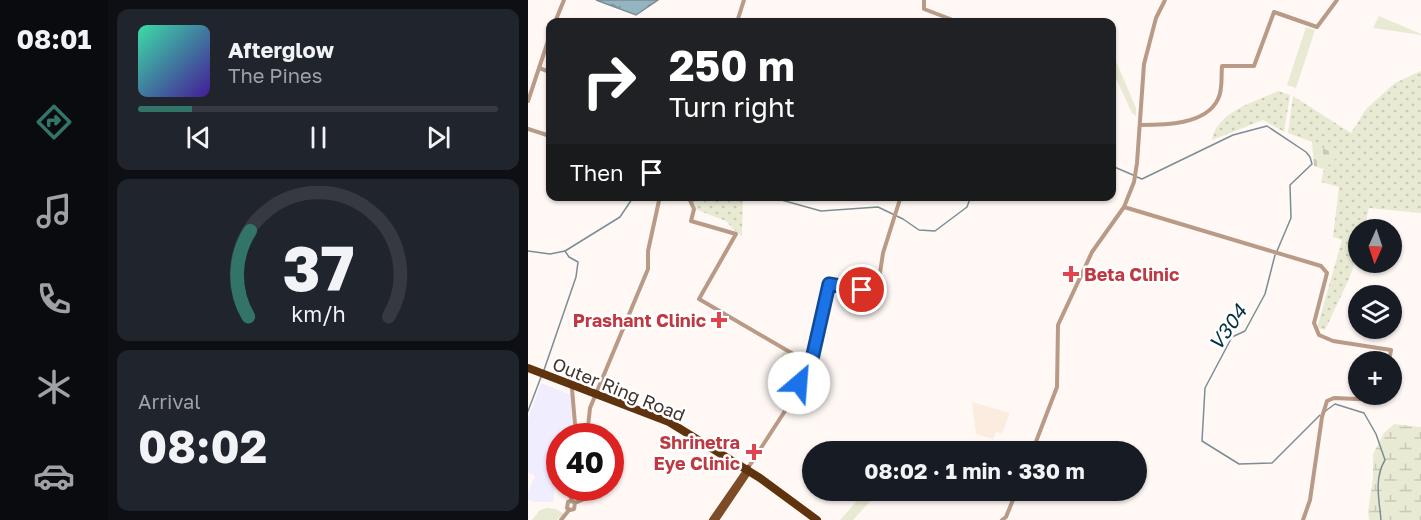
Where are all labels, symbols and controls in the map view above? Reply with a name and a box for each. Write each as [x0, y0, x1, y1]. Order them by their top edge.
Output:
text: 08:01 [17, 23, 91, 55]
text: Afterglow [228, 36, 334, 63]
text: 250 m [669, 40, 795, 90]
icon: right [570, 42, 648, 120]
text: The Pines [228, 63, 322, 87]
text: Turn right [669, 91, 795, 123]
icon: directions [33, 101, 75, 143]
icon: previous [182, 121, 215, 154]
icon: pause [302, 121, 335, 154]
icon: next [422, 121, 455, 154]
icon: arrive [635, 156, 668, 189]
text: Then [570, 159, 623, 186]
icon: music [33, 190, 75, 232]
north arrow [1348, 219, 1402, 273]
map controls [1348, 219, 1402, 405]
text: 37 [282, 230, 354, 305]
place label: Beta Clinic [1084, 263, 1179, 285]
pin [836, 264, 887, 315]
marker: Beta Clinic [1062, 265, 1080, 283]
icon: arrive [845, 273, 878, 306]
icon: phone [33, 278, 75, 320]
button: layers [1348, 285, 1402, 339]
water label: V304 [1203, 299, 1252, 354]
text: km/h [291, 301, 345, 327]
place label: Prashant Clinic [573, 309, 706, 331]
marker: Prashant Clinic [710, 311, 728, 329]
position arrow [767, 351, 831, 415]
button: + [1348, 351, 1402, 405]
street label: Outer Ring Road [549, 352, 689, 426]
icon: climate [33, 366, 75, 408]
text: Arrival [138, 389, 201, 413]
text: 08:02 [138, 419, 267, 473]
speed limit sign: 40 [546, 423, 624, 501]
place label: Shrinetra Eye Clinic [653, 431, 740, 474]
marker: Shrinetra Eye Clinic [745, 443, 763, 461]
icon: car [33, 455, 75, 497]
text: 08:02 · 1 min · 330 m [864, 457, 1085, 484]

